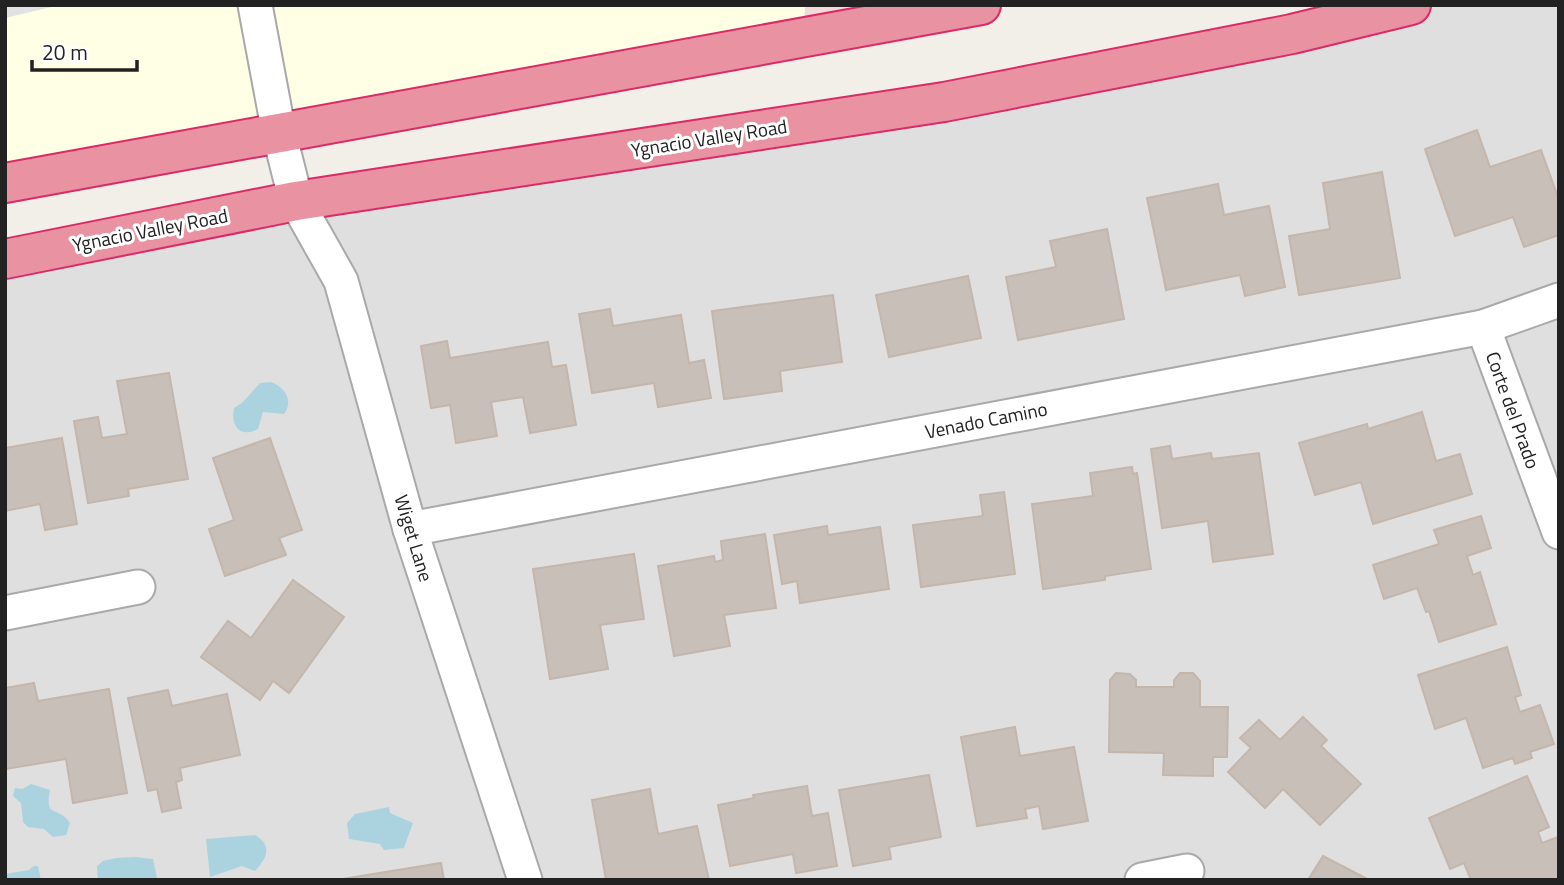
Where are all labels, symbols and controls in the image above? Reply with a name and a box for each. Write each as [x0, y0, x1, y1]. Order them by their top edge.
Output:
scale bar [32, 28, 136, 72]
text: 20 m [42, 36, 88, 68]
street label: Ygnacio Valley Road [629, 111, 789, 164]
street label: Ygnacio Valley Road [70, 200, 230, 259]
street label: Corte del Prado [1479, 347, 1548, 473]
street label: Venado Camino [922, 393, 1050, 446]
street label: Wiget Lane [388, 491, 441, 585]

